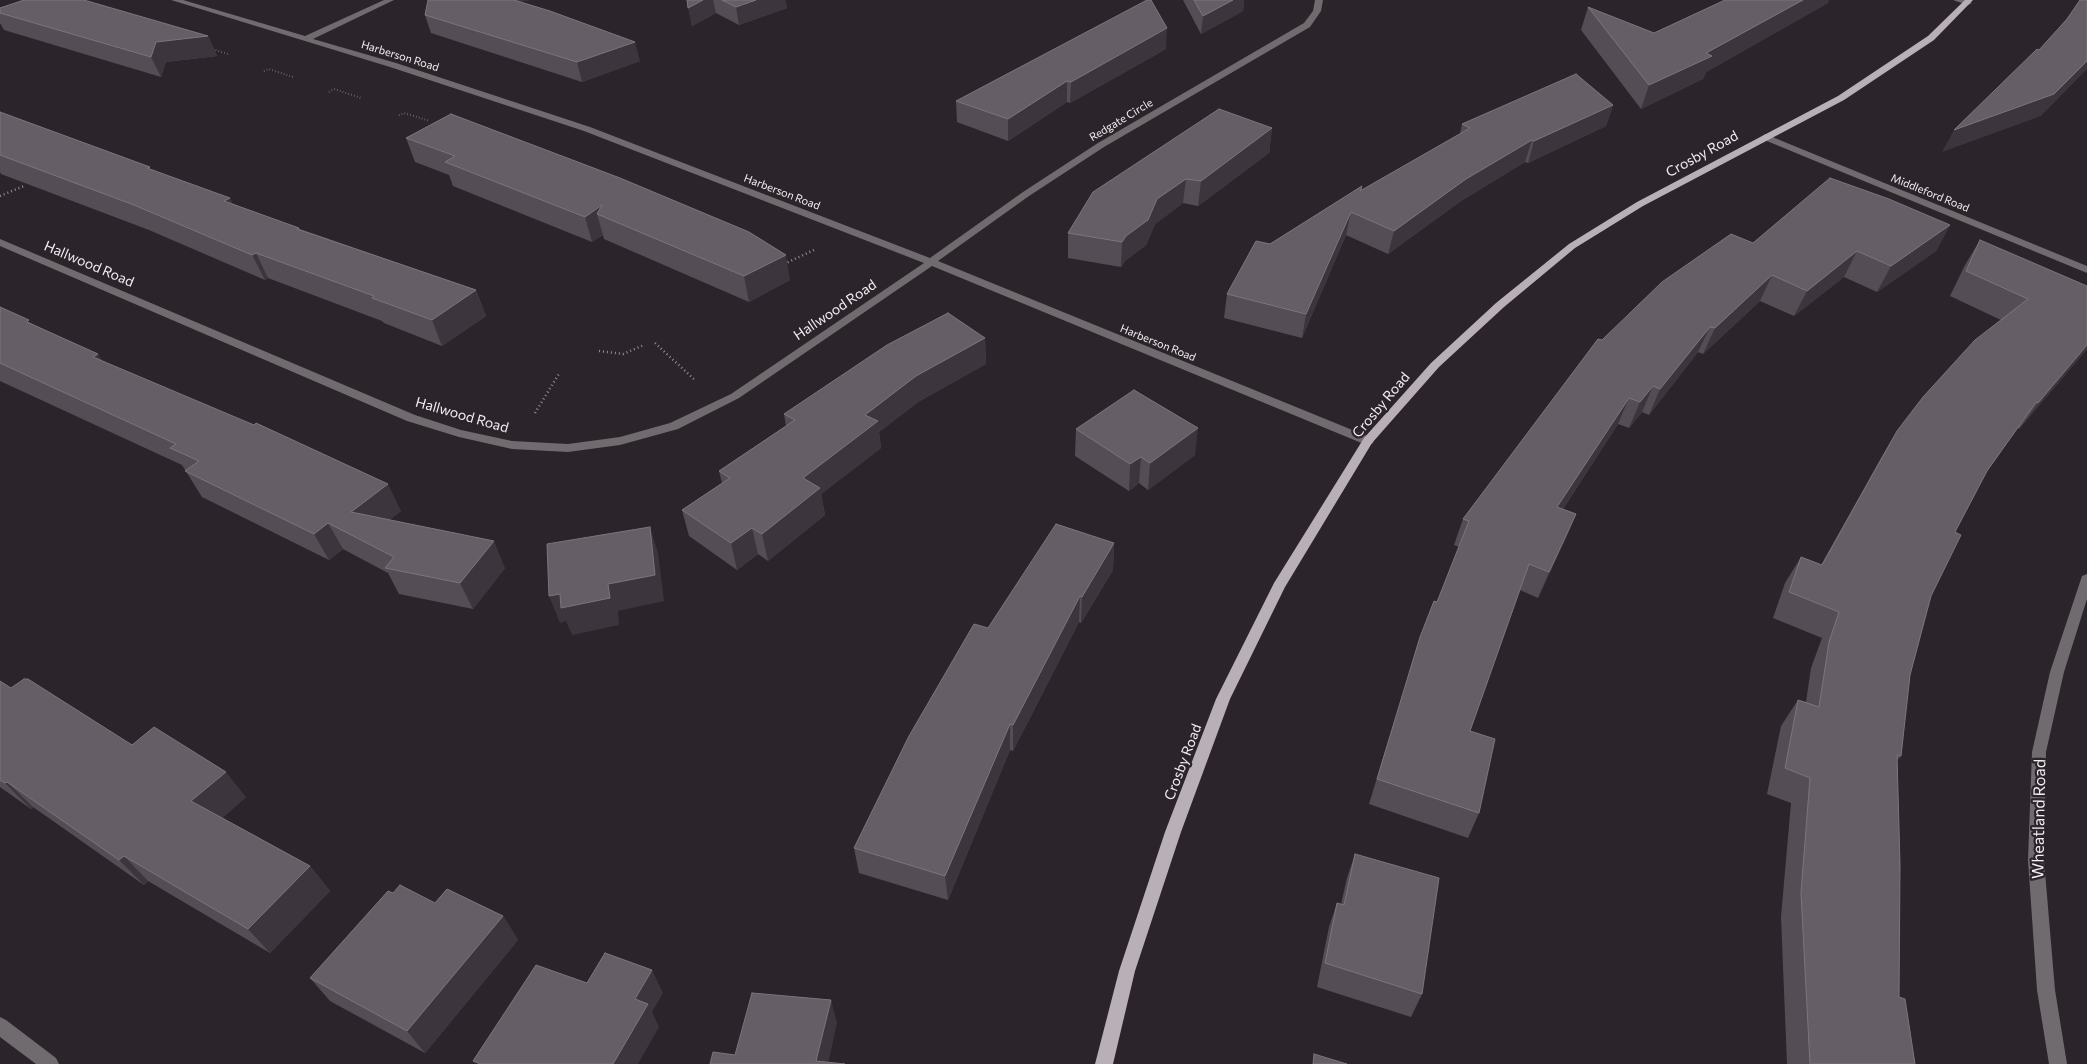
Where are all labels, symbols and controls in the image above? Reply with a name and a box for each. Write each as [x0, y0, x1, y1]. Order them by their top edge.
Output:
street label: Harberson Road [360, 38, 440, 74]
street label: Redgate Circle [1087, 96, 1155, 144]
street label: Crosby Road [1663, 127, 1741, 181]
street label: Harberson Road [742, 171, 822, 213]
street label: Middleford Road [1889, 171, 1971, 215]
street label: Hallwood Road [41, 237, 137, 291]
street label: Hallwood Road [790, 276, 880, 344]
street label: Harberson Road [1118, 322, 1198, 364]
street label: Crosby Road [1349, 369, 1413, 441]
street label: Hallwood Road [414, 394, 510, 436]
street label: Crosby Road [1161, 722, 1205, 802]
street label: Wheatland Road [2028, 759, 2050, 879]

